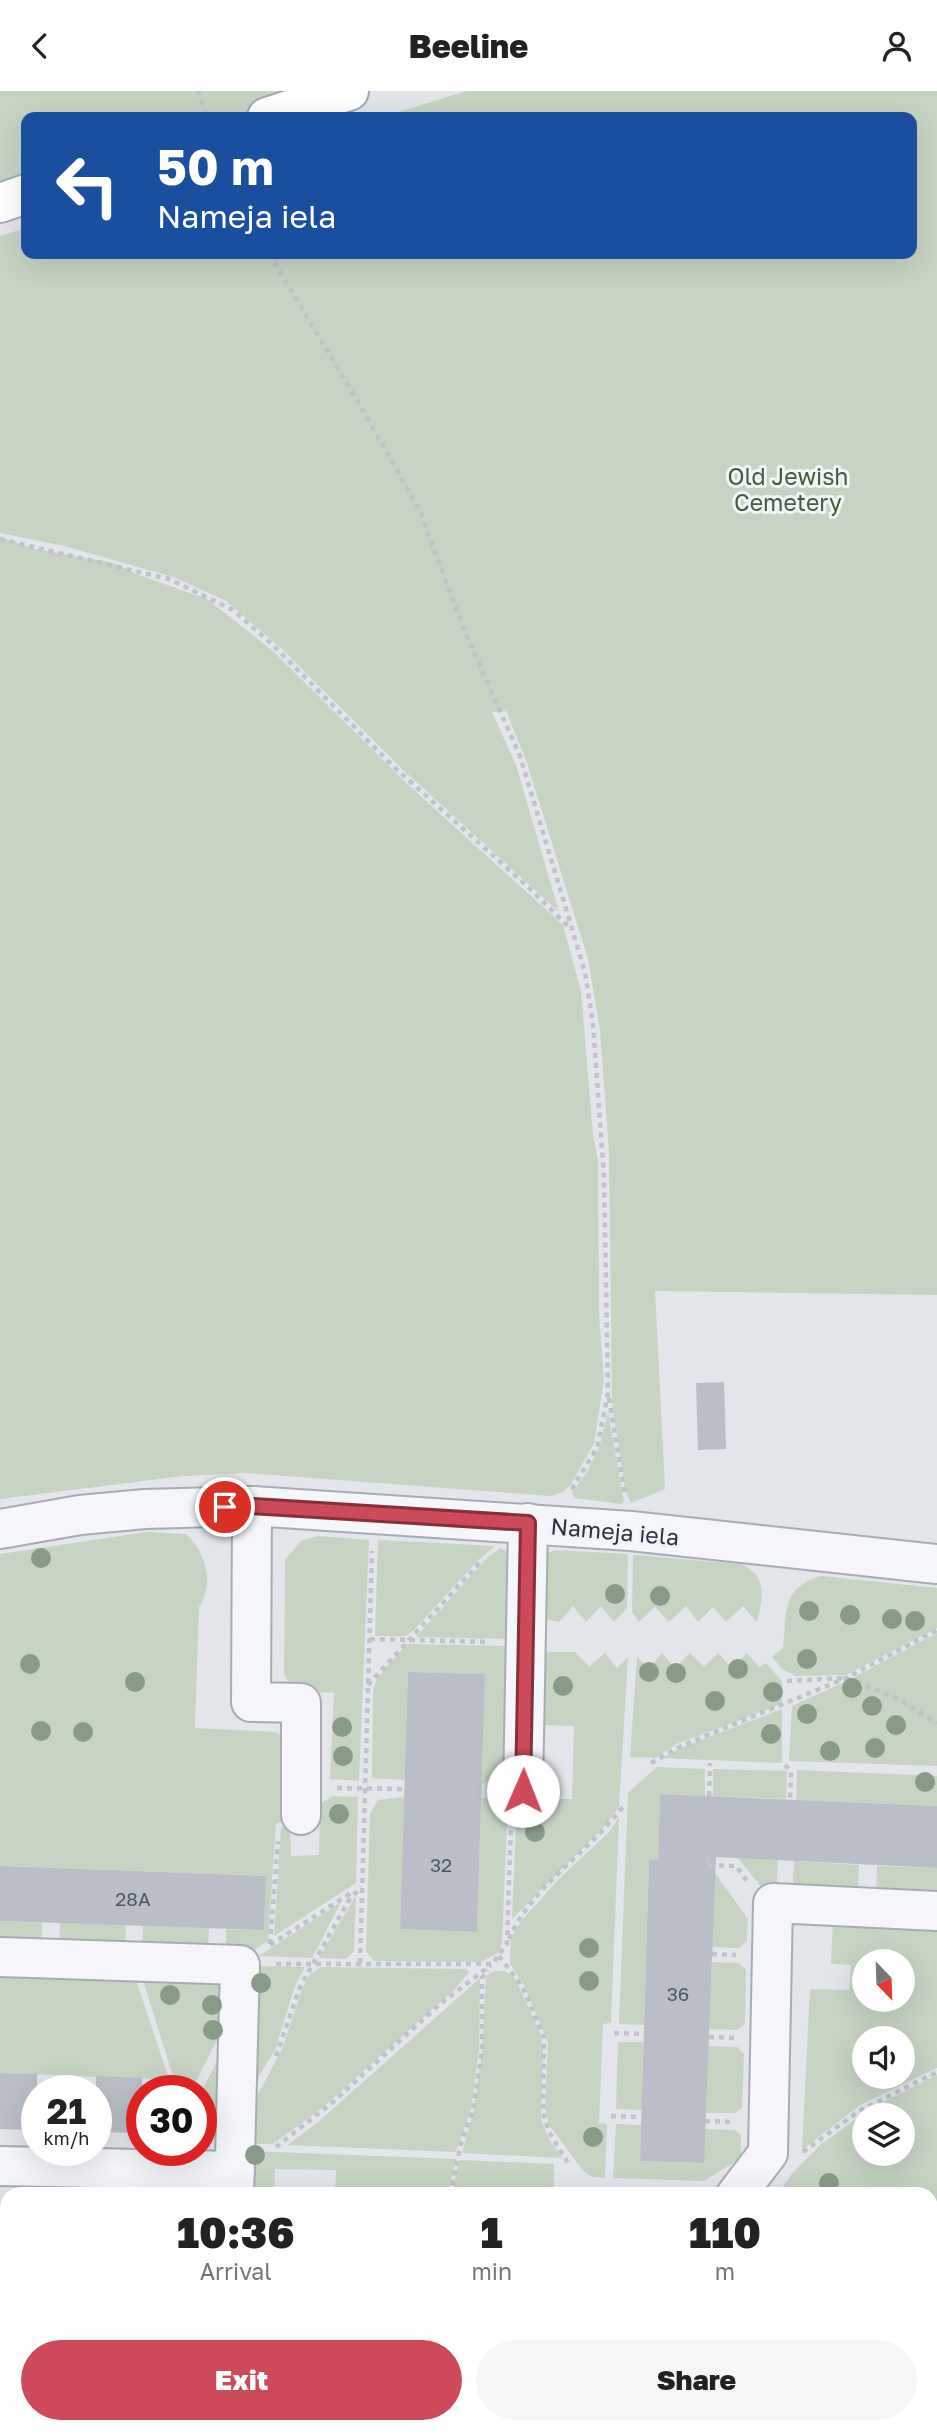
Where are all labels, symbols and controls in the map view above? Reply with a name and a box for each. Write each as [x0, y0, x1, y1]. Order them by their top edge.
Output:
icon: back [21, 27, 59, 65]
text: Beeline [409, 27, 528, 65]
icon: person [878, 27, 916, 65]
text: 50 m [157, 137, 274, 196]
icon: left [42, 140, 133, 231]
text: Nameja iela [157, 197, 336, 235]
park label: Old Jewish Cemetery [727, 462, 849, 516]
pin [195, 1477, 255, 1537]
icon: arrive [206, 1488, 244, 1526]
street label: Nameja iela [550, 1511, 680, 1551]
position arrow [486, 1754, 560, 1828]
house number: 32 [430, 1853, 452, 1876]
house number: 28A [115, 1887, 151, 1910]
north arrow [852, 1949, 915, 2013]
map controls [852, 1949, 915, 2166]
house number: 36 [667, 1982, 689, 2005]
button: sound [852, 2026, 915, 2089]
speed limit sign: 30 [126, 2075, 217, 2166]
text: 21 [47, 2090, 86, 2132]
button: layers [852, 2103, 915, 2166]
text: km/h [44, 2127, 89, 2149]
text: 10:36 [177, 2207, 294, 2257]
text: 1 [481, 2207, 503, 2257]
text: 110 [689, 2207, 761, 2257]
text: Arrival [200, 2257, 272, 2285]
text: min [471, 2257, 512, 2285]
text: m [715, 2257, 735, 2285]
button: Exit [21, 2340, 462, 2420]
button: Share [476, 2340, 917, 2420]

